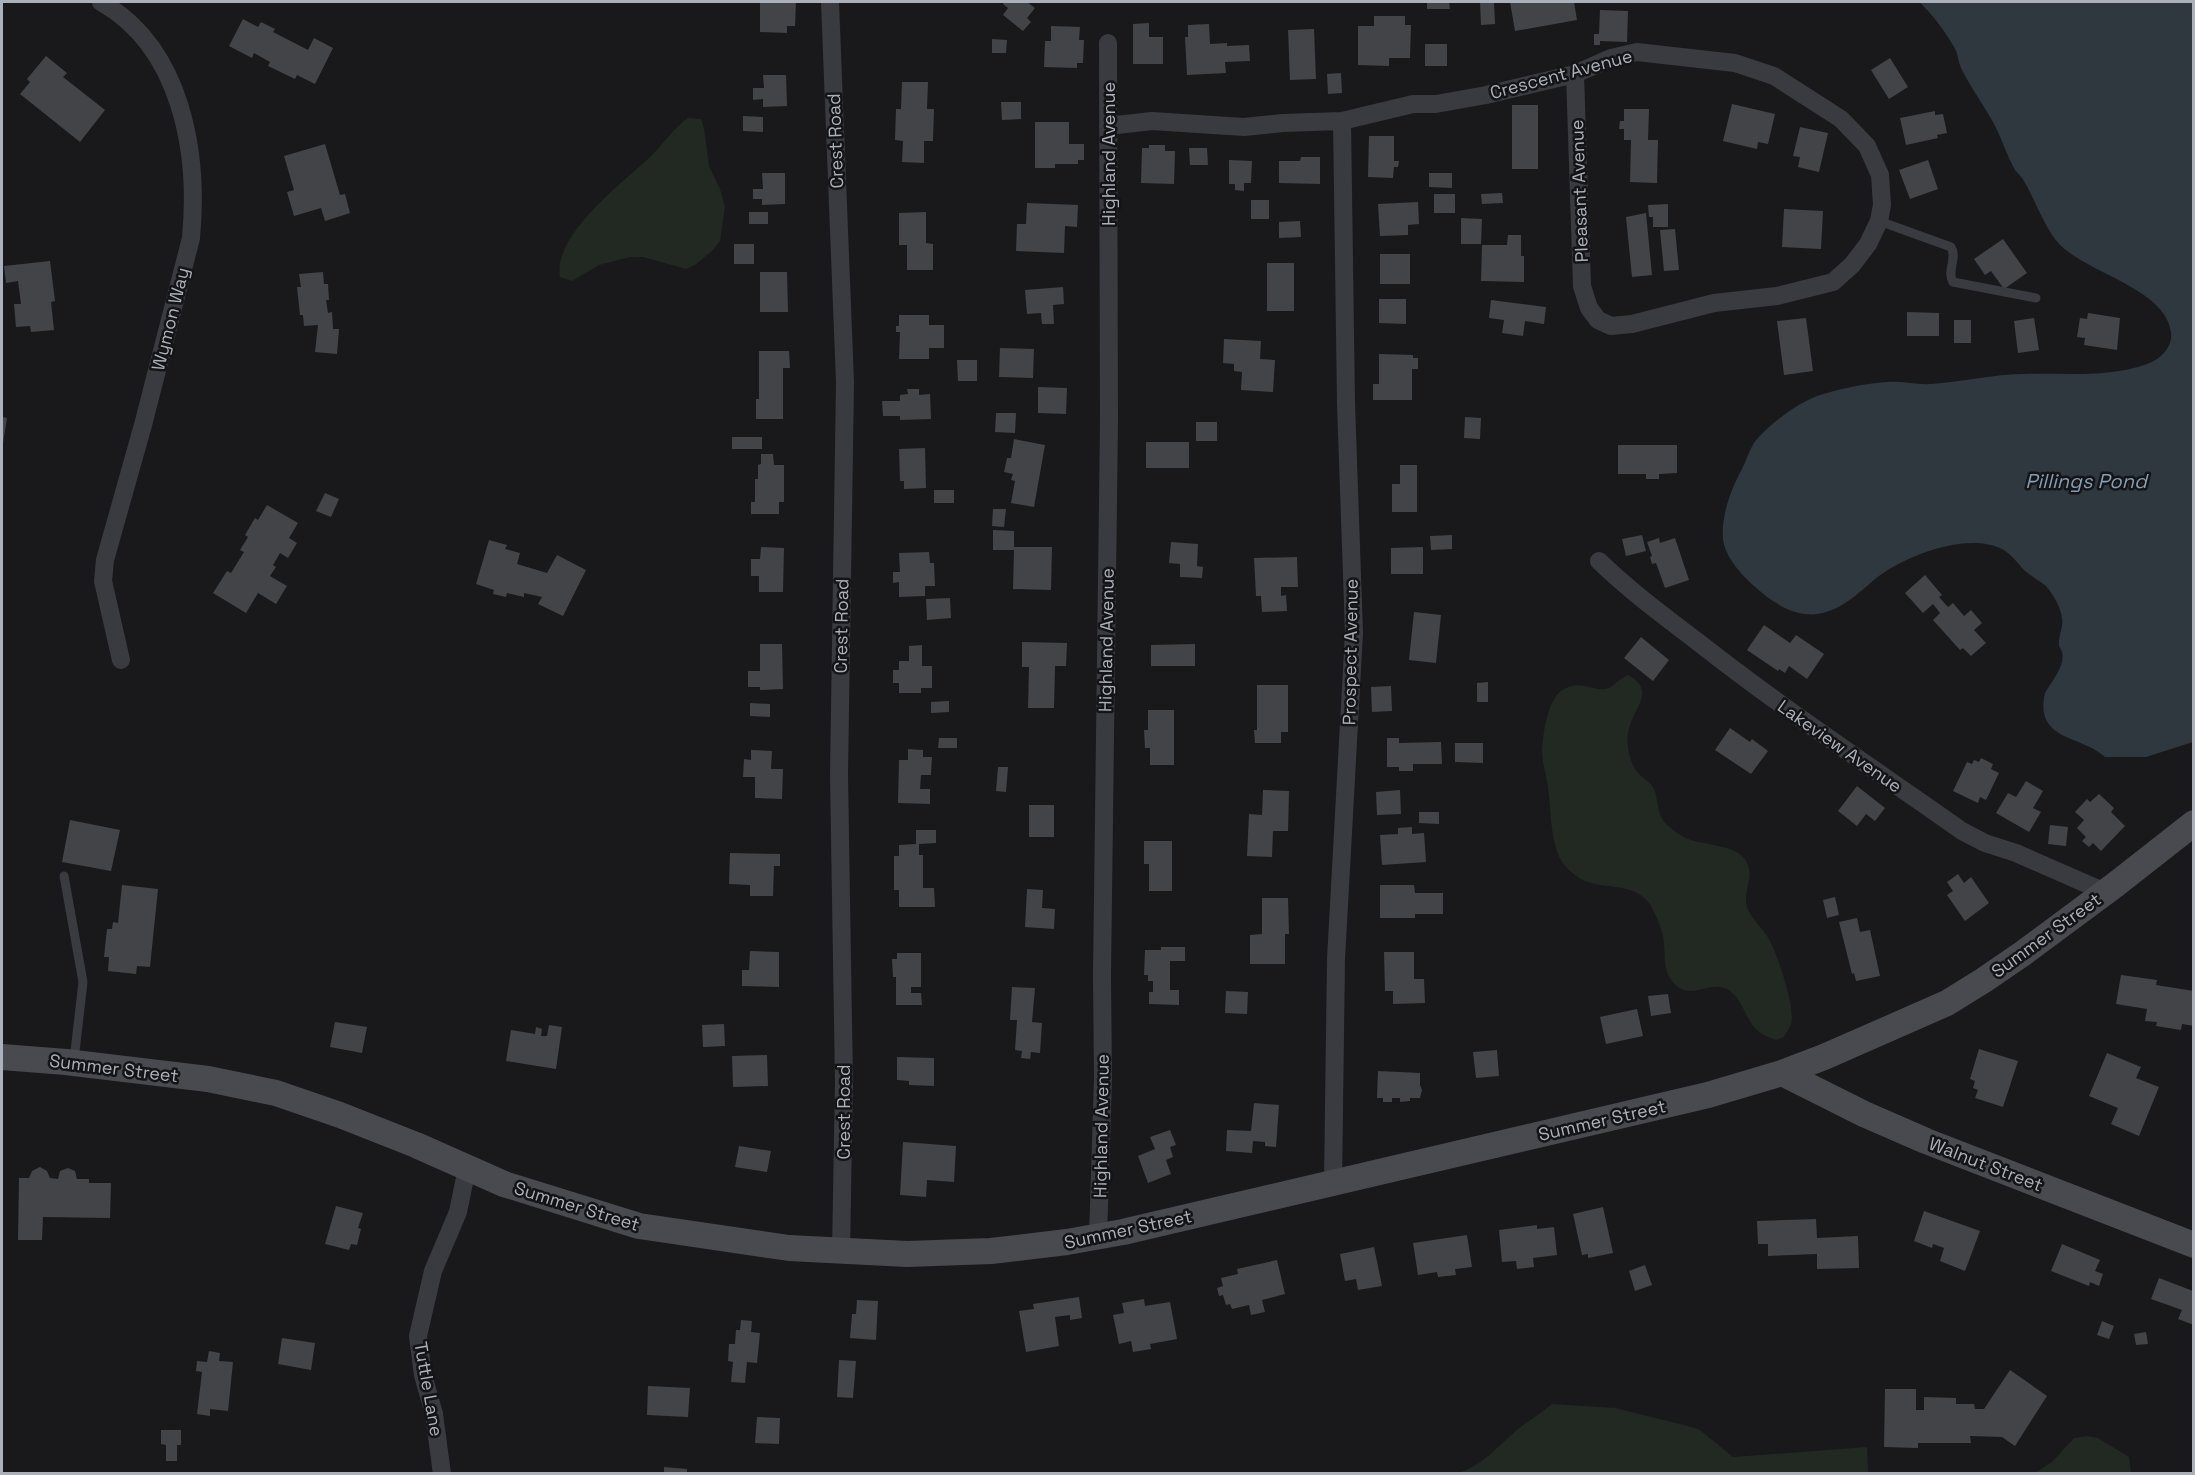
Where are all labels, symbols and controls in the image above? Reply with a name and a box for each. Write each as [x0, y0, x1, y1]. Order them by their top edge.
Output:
street label: Crescent Avenue [1487, 44, 1635, 104]
street label: Highland Avenue [1097, 82, 1120, 226]
street label: Crest Road [822, 93, 848, 189]
street label: Pleasant Avenue [1565, 119, 1593, 263]
street label: Wymon Way [146, 265, 194, 373]
water label: Pillings Pond [2025, 468, 2149, 494]
street label: Highland Avenue [1093, 568, 1119, 712]
street label: Crest Road [829, 578, 853, 674]
street label: Prospect Avenue [1337, 578, 1363, 726]
street label: Lakeview Avenue [1773, 695, 1907, 797]
street label: Summer Street [1987, 887, 2105, 983]
street label: Summer Street [48, 1049, 180, 1087]
street label: Highland Avenue [1088, 1054, 1114, 1198]
street label: Crest Road [832, 1064, 855, 1160]
street label: Summer Street [1536, 1094, 1668, 1146]
street label: Walnut Street [1926, 1132, 2046, 1196]
street label: Summer Street [511, 1176, 643, 1236]
street label: Summer Street [1062, 1204, 1194, 1254]
street label: Tuttle Lane [409, 1340, 449, 1438]

